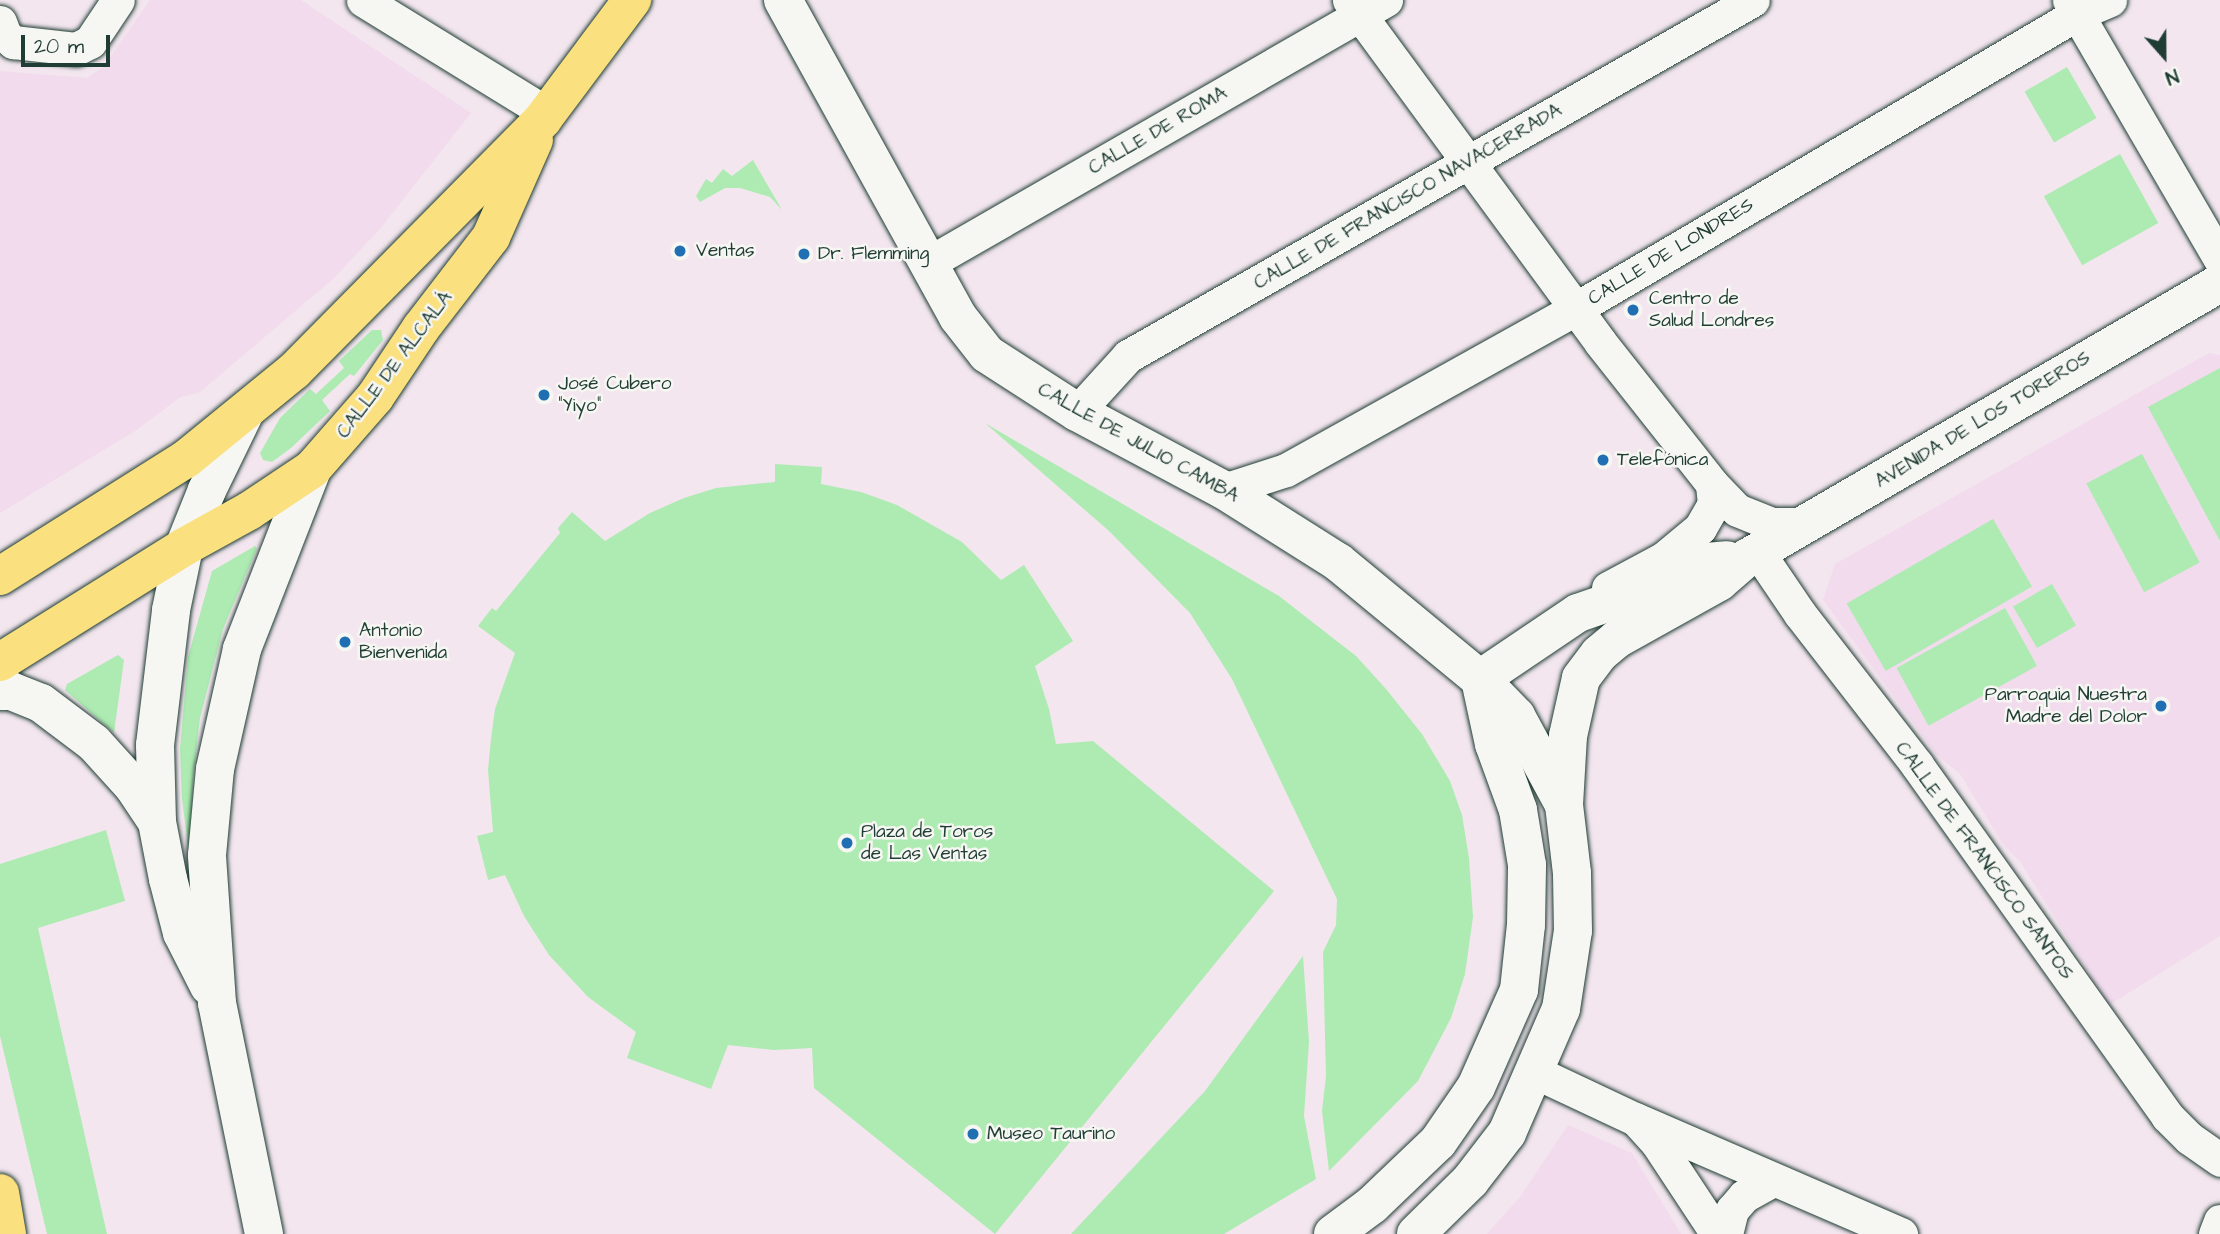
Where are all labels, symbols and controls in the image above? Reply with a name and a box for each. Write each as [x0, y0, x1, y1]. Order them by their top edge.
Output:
scale bar [24, 21, 114, 65]
north arrow [2129, 21, 2199, 91]
text: 20 m [34, 32, 84, 61]
text: N [2161, 61, 2182, 91]
street label: CALLE DE ROMA [1085, 82, 1231, 180]
street label: CALLE DE FRANCISCO NAVACERRADA [1250, 99, 1566, 295]
street label: CALLE DE LONDRES [1584, 194, 1758, 310]
place label: Ventas [696, 240, 755, 262]
marker: Ventas [670, 241, 690, 261]
place label: Dr. Flemming [818, 243, 929, 265]
marker: Dr. Flemming [796, 246, 812, 262]
street label: CALLE DE ALCALÁ [332, 287, 458, 443]
place label: Centro de Salud Londres [1649, 288, 1774, 332]
marker: Centro de Salud Londres [1623, 300, 1643, 320]
street label: AVENIDA DE LOS TOREROS [1871, 347, 2095, 493]
place label: José Cubero "Yiyo" [558, 373, 671, 417]
street label: CALLE DE JULIO CAMBA [1034, 378, 1242, 508]
marker: José Cubero "Yiyo" [536, 387, 552, 403]
place label: Telefónica [1617, 449, 1708, 471]
marker: Telefónica [1595, 452, 1611, 468]
place label: Antonio Bienvenida [359, 620, 447, 664]
marker: Antonio Bienvenida [337, 634, 353, 650]
place label: Parroquia Nuestra Madre del Dolor [1985, 684, 2147, 728]
marker: Parroquia Nuestra Madre del Dolor [2153, 698, 2169, 714]
street label: CALLE DE FRANCISCO SANTOS [1890, 738, 2078, 984]
place label: Plaza de Toros de Las Ventas [861, 821, 993, 865]
marker: Plaza de Toros de Las Ventas [839, 835, 855, 851]
place label: Museo Taurino [987, 1123, 1115, 1145]
marker: Museo Taurino [965, 1126, 981, 1142]

